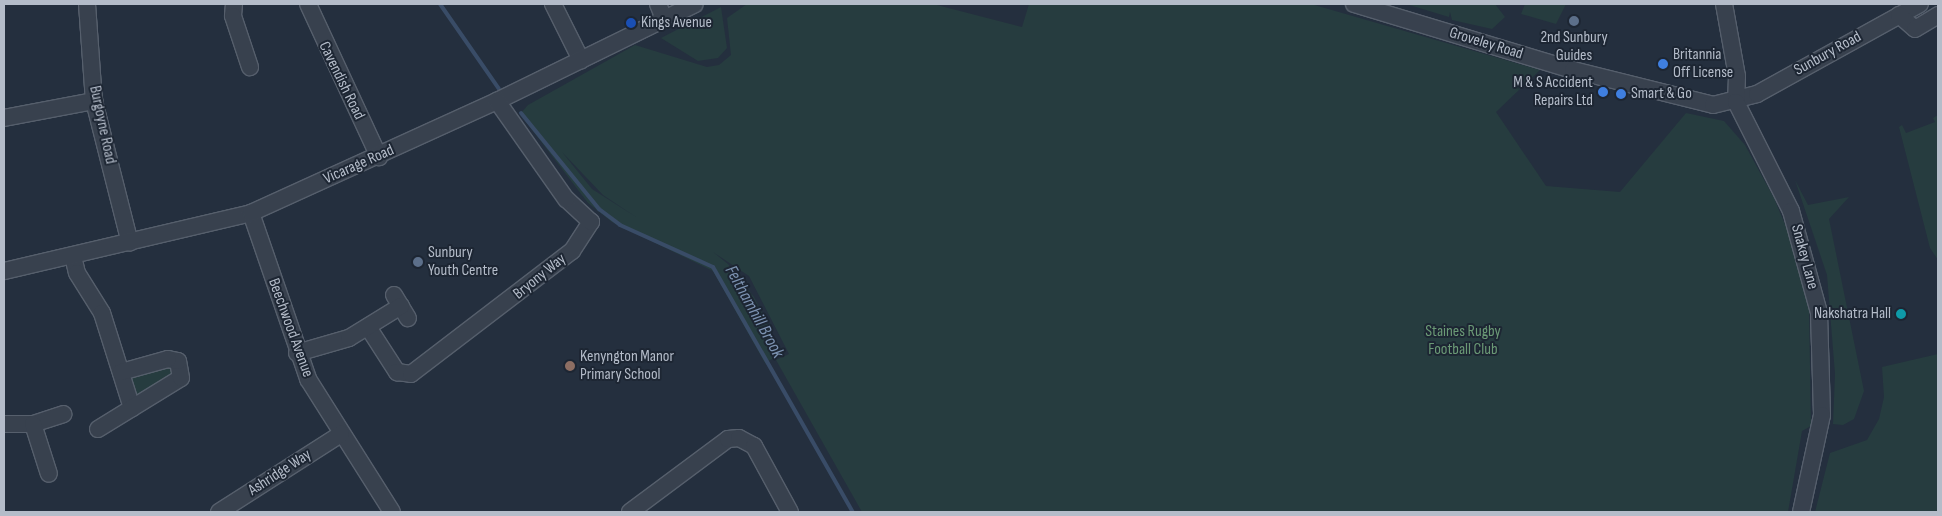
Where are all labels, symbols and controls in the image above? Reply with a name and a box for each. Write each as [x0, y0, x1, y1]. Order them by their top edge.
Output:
place label: Kings Avenue [641, 13, 712, 33]
marker: 2nd Sunbury Guides [1568, 15, 1580, 27]
marker: Kings Avenue [625, 17, 637, 29]
street label: Groveley Road [1447, 24, 1525, 64]
place label: 2nd Sunbury Guides [1540, 28, 1608, 66]
street label: Sunbury Road [1791, 28, 1865, 80]
street label: Cavendish Road [314, 39, 368, 123]
place label: Britannia Off License [1673, 45, 1733, 83]
marker: Britannia Off License [1657, 58, 1669, 70]
place label: M & S Accident Repairs Ltd [1513, 73, 1593, 111]
street label: Burgoyne Road [84, 84, 120, 166]
place label: Smart & Go [1631, 84, 1692, 104]
marker: M & S Accident Repairs Ltd [1597, 86, 1609, 98]
marker: Smart & Go [1615, 88, 1627, 100]
street label: Vicarage Road [321, 141, 397, 189]
street label: Snakey Lane [1786, 223, 1822, 291]
place label: Sunbury Youth Centre [428, 243, 498, 281]
street label: Bryony Way [510, 250, 570, 304]
marker: Sunbury Youth Centre [412, 256, 424, 268]
water label: Felthamhill Brook [720, 262, 788, 362]
street label: Beechwood Avenue [263, 276, 317, 380]
place label: Nakshatra Hall [1814, 304, 1891, 324]
marker: Nakshatra Hall [1895, 308, 1907, 320]
park label: Staines Rugby Football Club [1425, 322, 1501, 360]
place label: Kenyngton Manor Primary School [580, 347, 674, 385]
marker: Kenyngton Manor Primary School [564, 360, 576, 372]
street label: Ashridge Way [245, 446, 315, 500]

